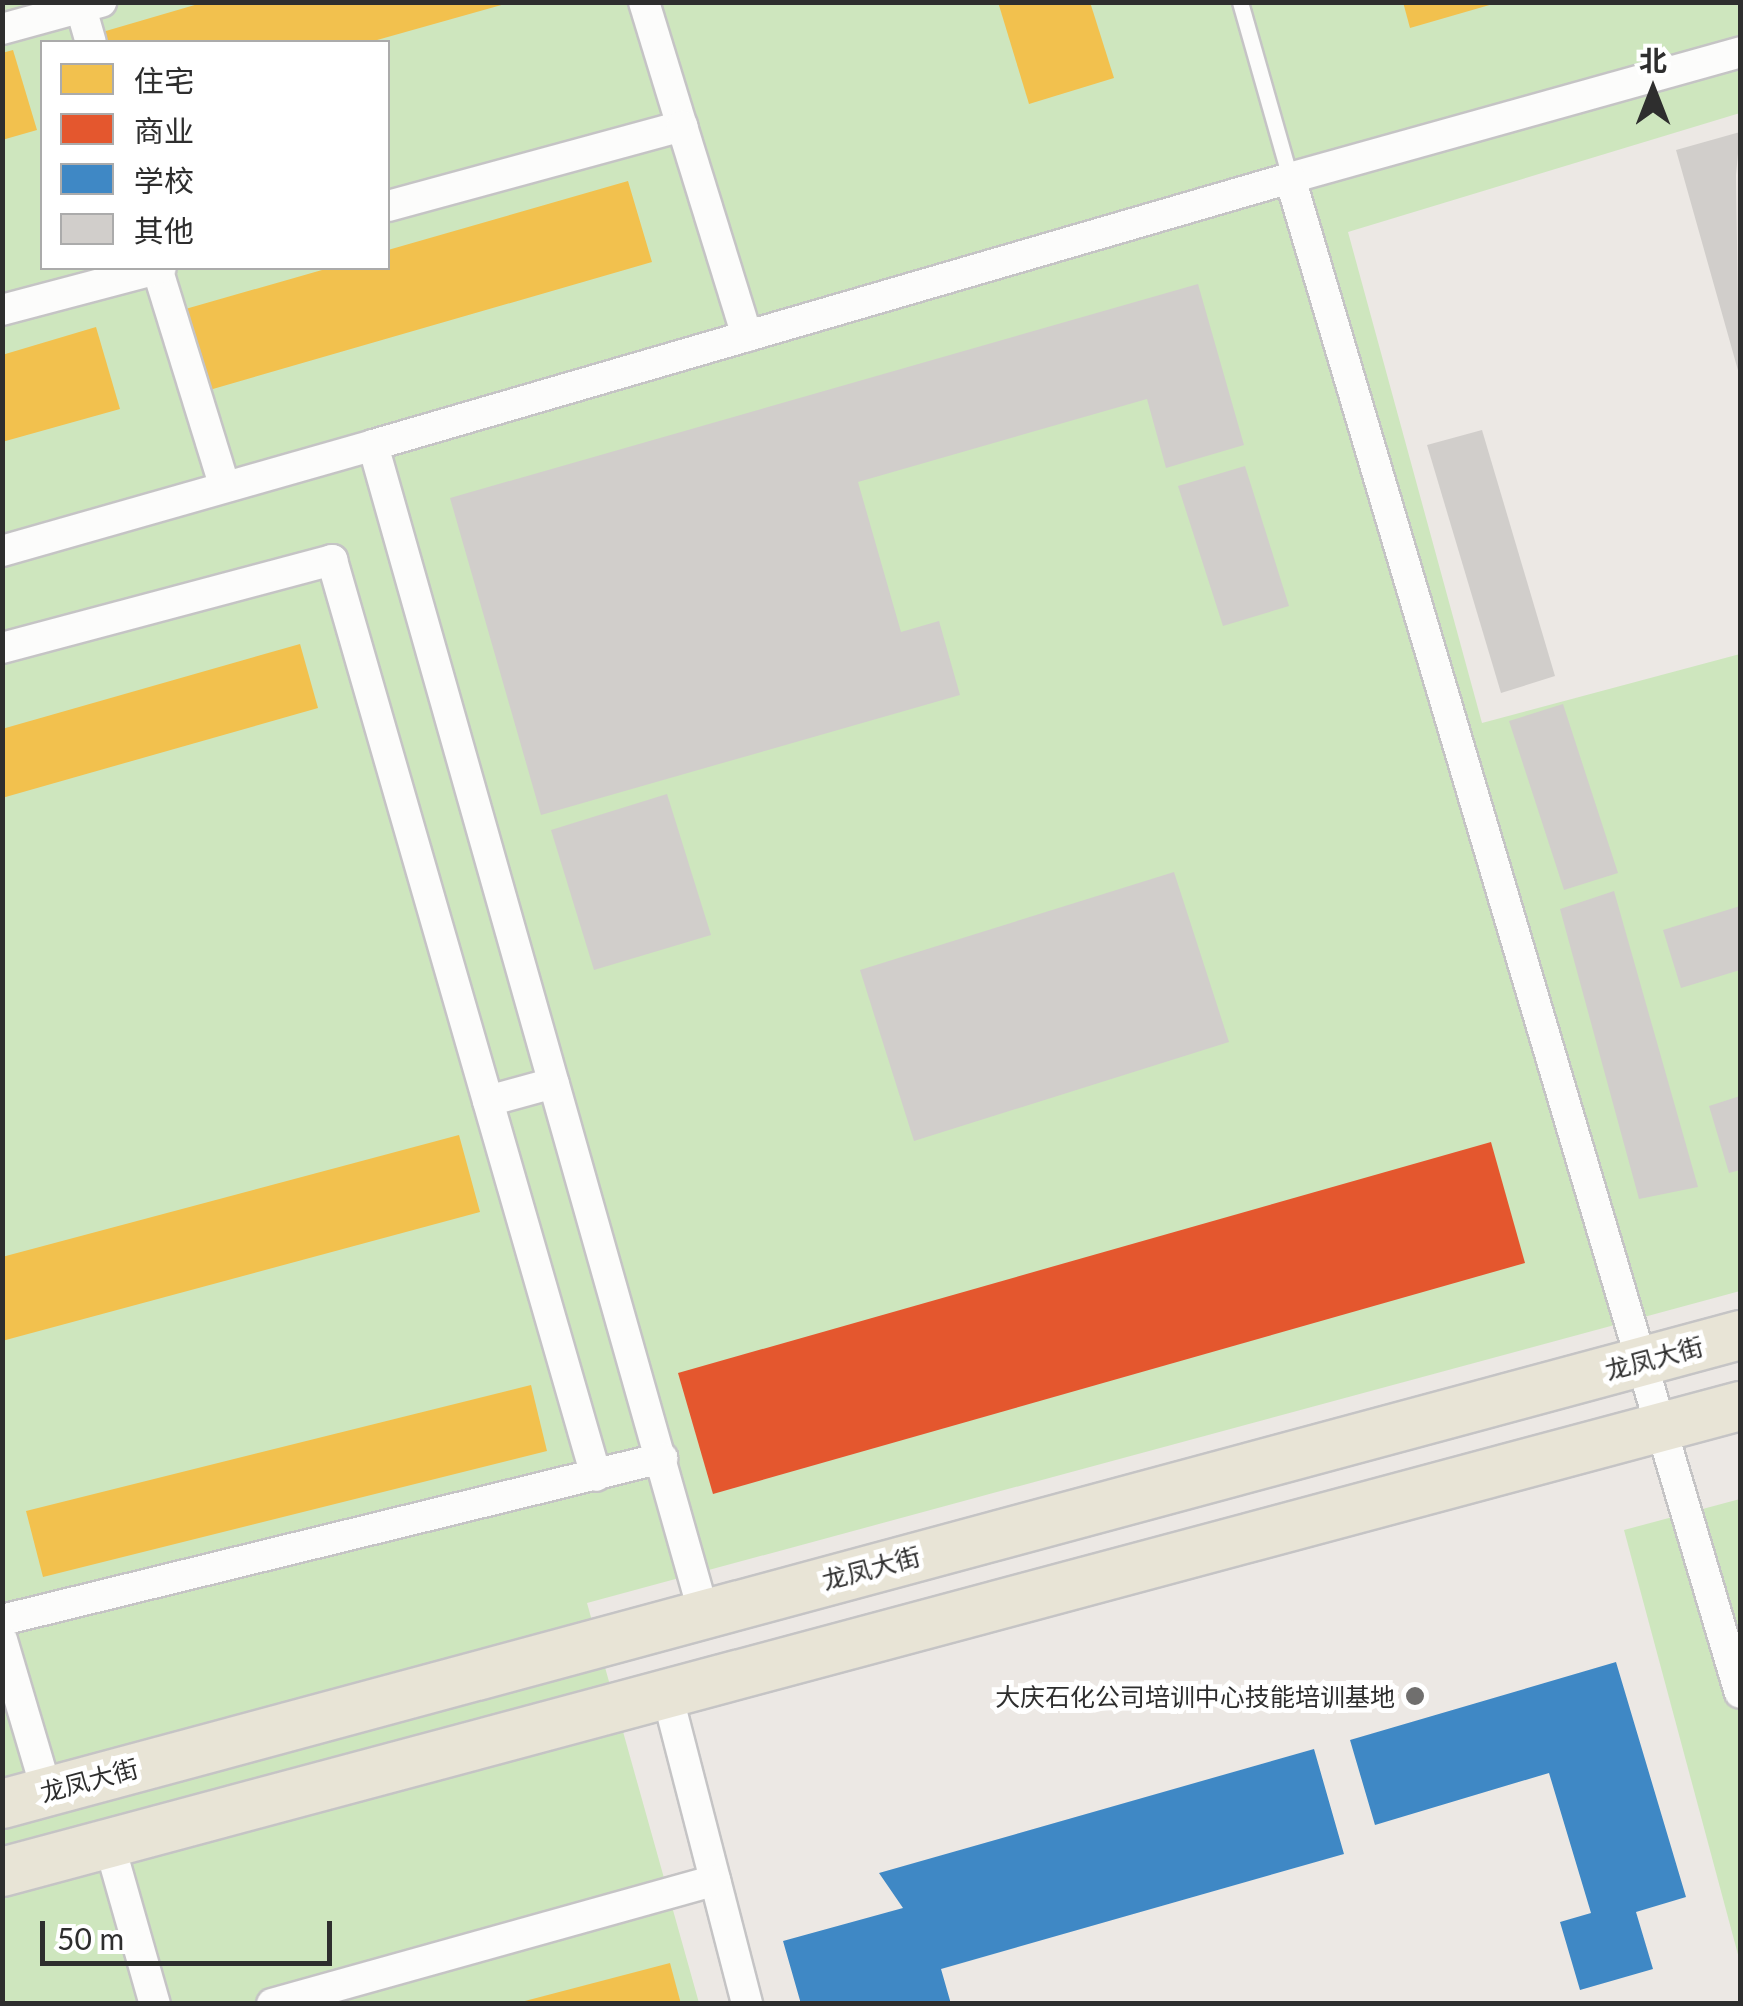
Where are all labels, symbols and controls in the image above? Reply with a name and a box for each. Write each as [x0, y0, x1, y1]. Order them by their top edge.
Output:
legend [40, 40, 390, 270]
north arrow [1603, 40, 1703, 140]
text: 北 [1639, 43, 1667, 77]
text: 住宅 [134, 62, 194, 98]
text: 商业 [134, 112, 194, 148]
text: 学校 [134, 162, 194, 198]
text: 其他 [134, 212, 194, 248]
street label: 龙凤大街 [1602, 1331, 1706, 1385]
street label: 龙凤大街 [819, 1541, 923, 1595]
place label: 大庆石化公司培训中心技能培训基地 [995, 1681, 1395, 1711]
marker: 大庆石化公司培训中心技能培训基地 [1404, 1685, 1426, 1707]
street label: 龙凤大街 [37, 1753, 141, 1807]
scale bar [45, 1901, 338, 1963]
text: 50 m [57, 1920, 124, 1956]

